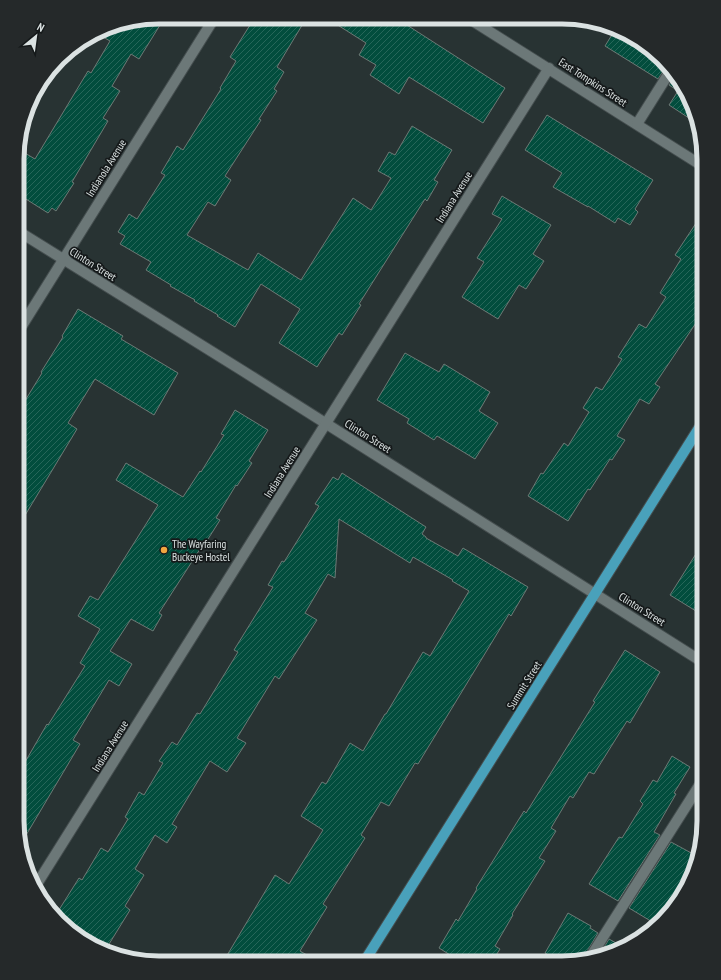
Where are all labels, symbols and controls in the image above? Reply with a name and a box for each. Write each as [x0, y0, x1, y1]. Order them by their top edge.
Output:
north arrow [16, 16, 56, 56]
text: N [35, 20, 47, 35]
street label: East Tompkins Street [556, 55, 630, 109]
street label: Indianola Avenue [83, 136, 129, 199]
street label: Indiana Avenue [433, 168, 476, 225]
street label: Clinton Street [67, 244, 119, 284]
street label: Clinton Street [342, 416, 394, 456]
street label: Indiana Avenue [261, 443, 304, 500]
place label: The Wayfaring Buckeye Hostel [172, 537, 230, 564]
marker: The Wayfaring Buckeye Hostel [159, 545, 169, 555]
street label: Clinton Street [616, 589, 668, 629]
street label: Summit Street [504, 658, 544, 712]
street label: Indiana Avenue [89, 717, 132, 774]

